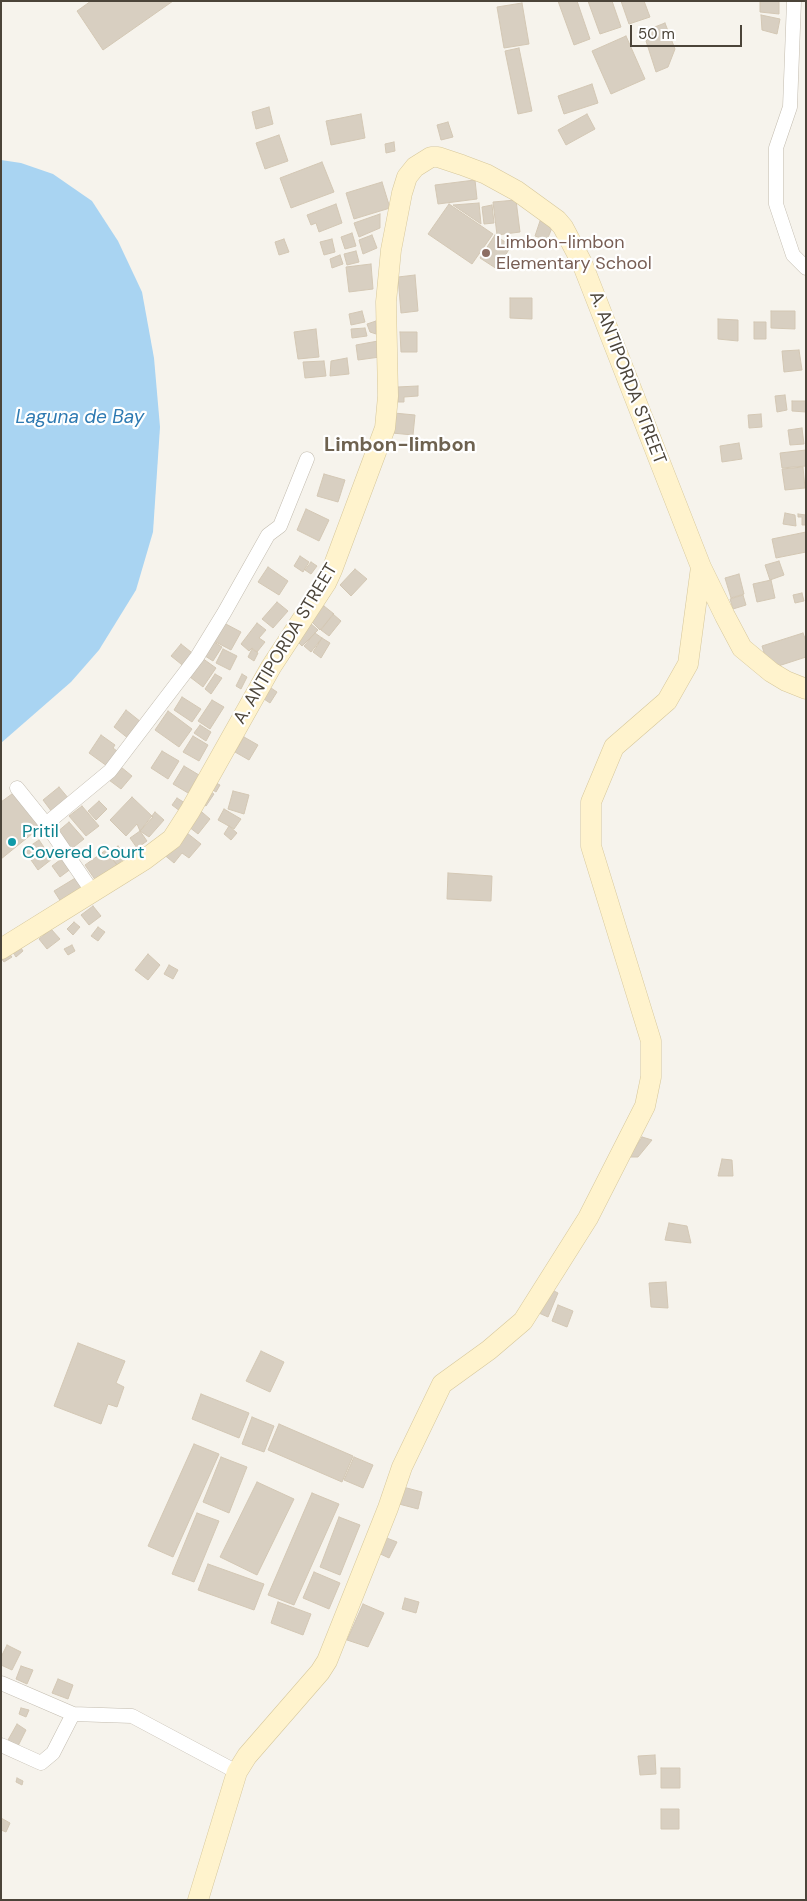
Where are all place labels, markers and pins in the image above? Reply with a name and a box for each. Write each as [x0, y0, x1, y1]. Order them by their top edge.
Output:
place label: Limbon-limbon Elementary School [496, 232, 652, 274]
marker: Limbon-limbon Elementary School [480, 247, 492, 259]
place label: Pritil Covered Court [22, 821, 145, 864]
marker: Pritil Covered Court [6, 836, 18, 848]

